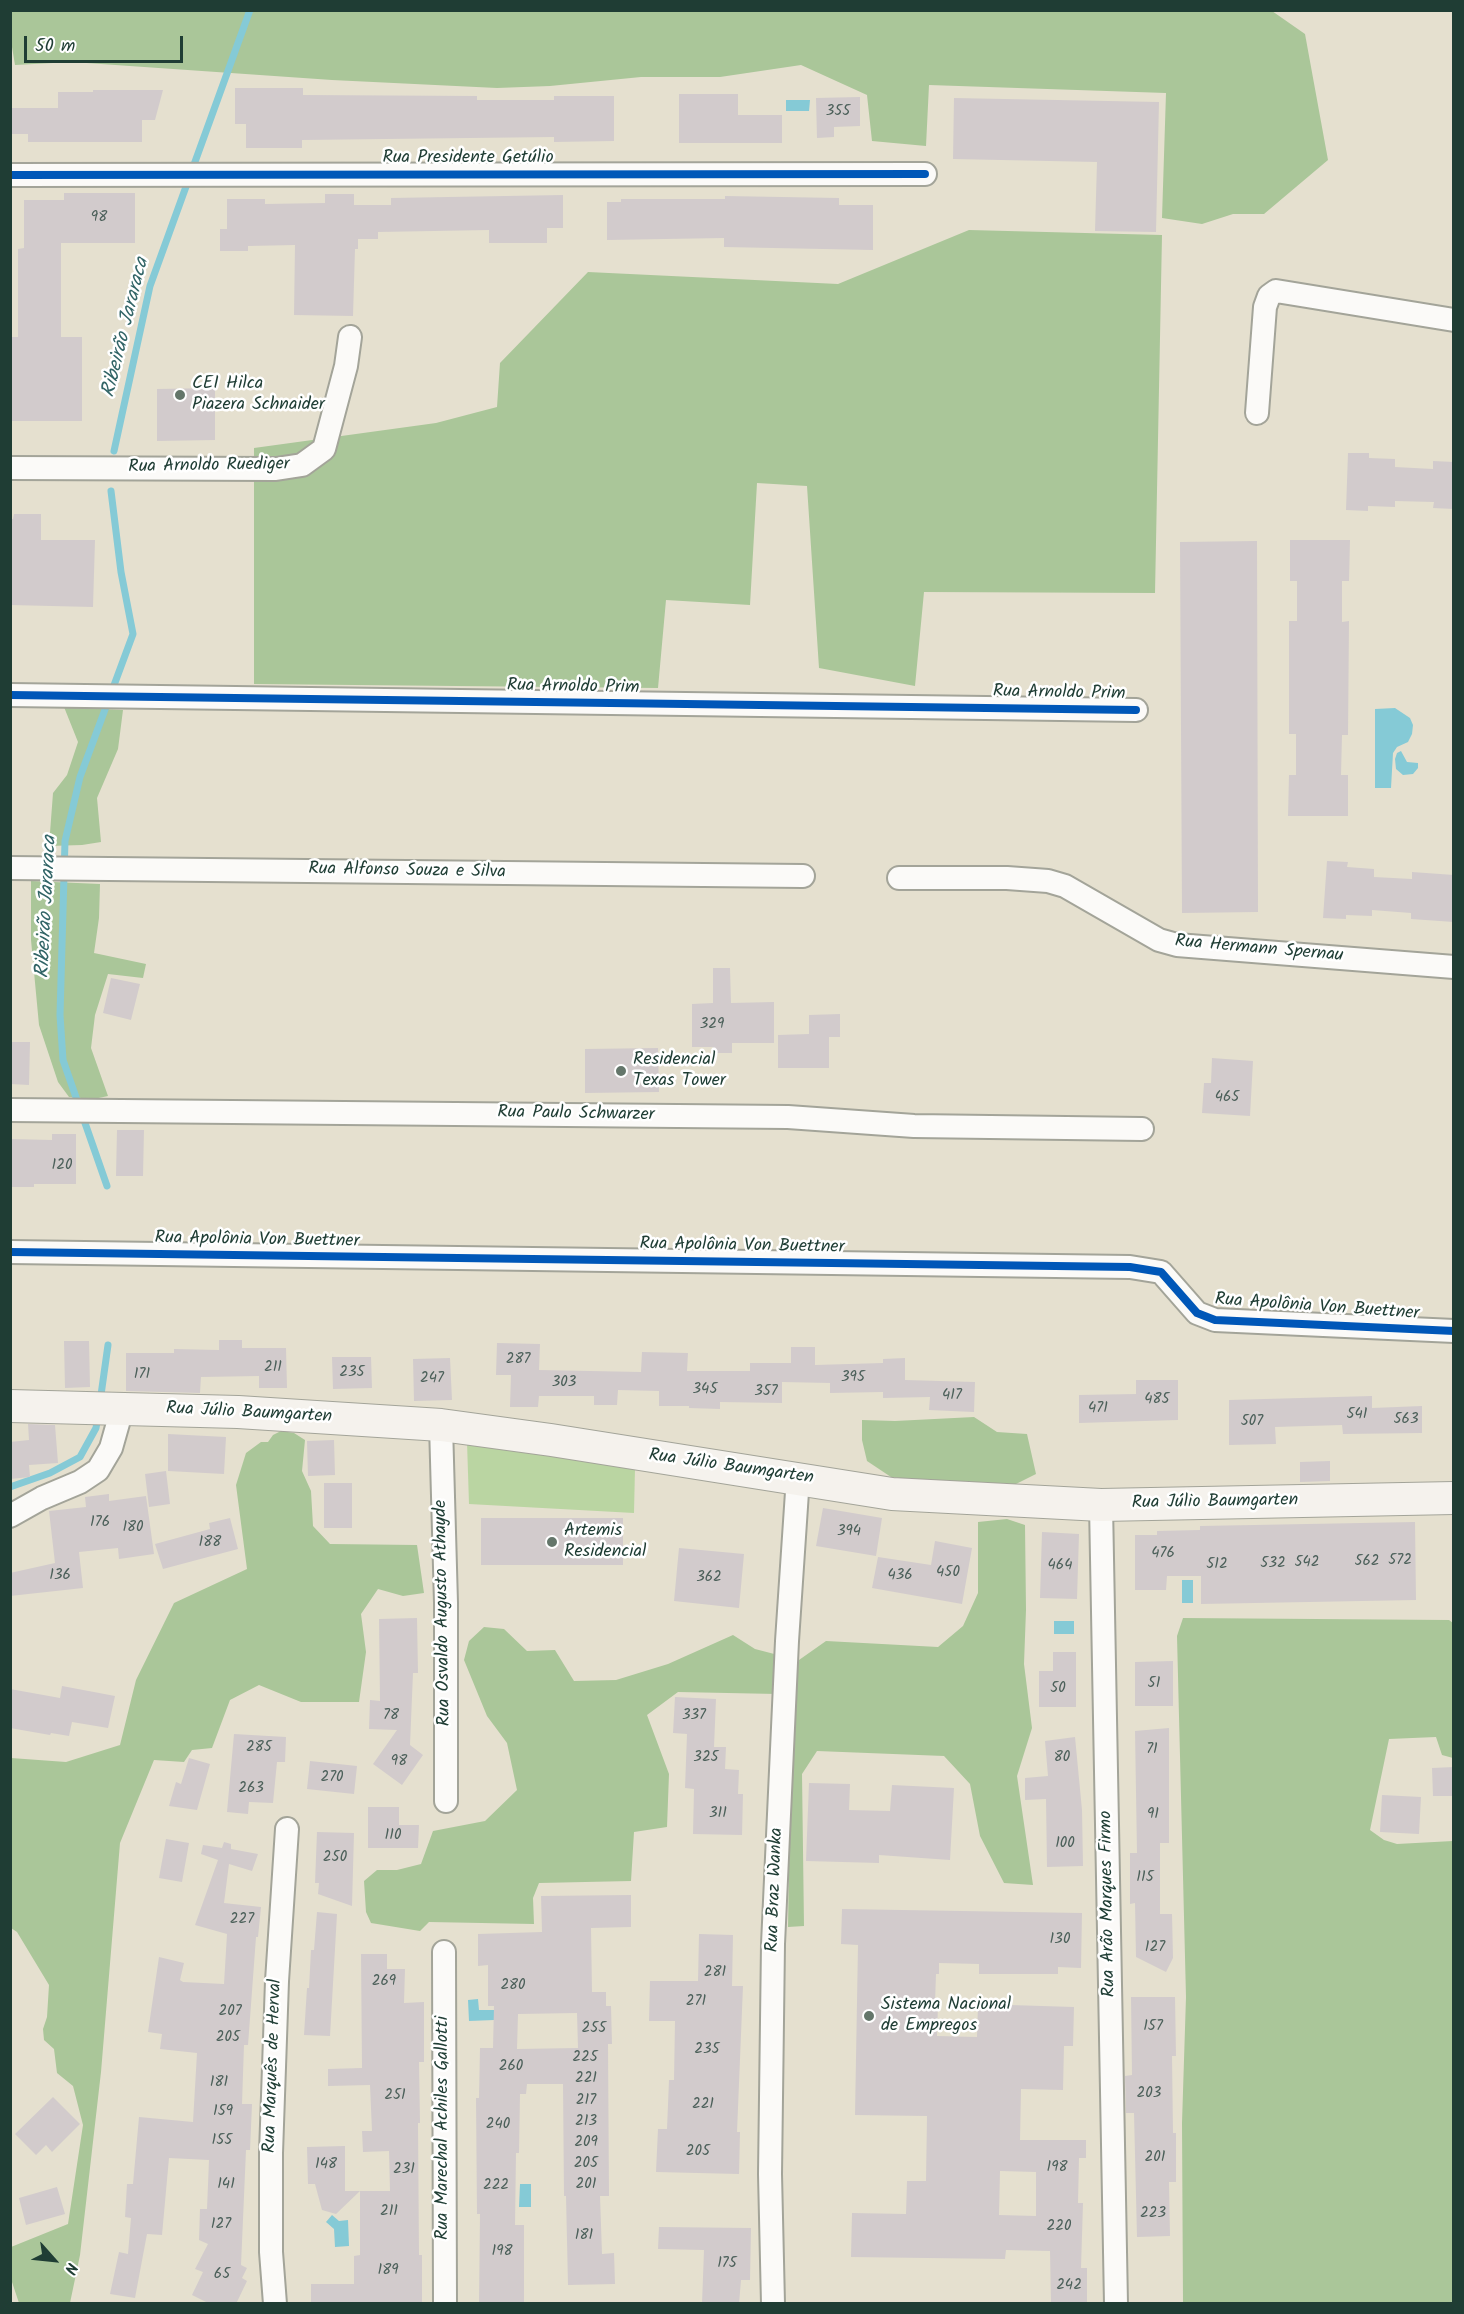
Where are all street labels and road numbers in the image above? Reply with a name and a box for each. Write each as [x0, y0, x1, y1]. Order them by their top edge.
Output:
street label: Rua Presidente Getúlio [382, 148, 554, 170]
street label: Rua Arnoldo Ruediger [128, 455, 290, 479]
street label: Rua Arnoldo Prim [507, 676, 639, 700]
street label: Rua Arnoldo Prim [993, 682, 1125, 706]
street label: Rua Alfonso Souza e Silva [308, 859, 506, 885]
street label: Rua Hermann Spernau [1174, 932, 1344, 968]
street label: Rua Paulo Schwarzer [497, 1103, 655, 1127]
street label: Rua Apolônia Von Buettner [154, 1228, 360, 1254]
street label: Rua Apolônia Von Buettner [639, 1234, 845, 1260]
street label: Rua Apolônia Von Buettner [1214, 1290, 1420, 1326]
street label: Rua Júlio Baumgarten [165, 1399, 333, 1429]
street label: Rua Júlio Baumgarten [647, 1446, 815, 1490]
street label: Rua Júlio Baumgarten [1132, 1491, 1298, 1515]
street label: Rua Osvaldo Augusto Athayde [431, 1499, 457, 1727]
street label: Rua Arão Marques Firmo [1097, 1811, 1121, 1997]
street label: Rua Braz Wanka [763, 1827, 789, 1953]
street label: Rua Marquês de Herval [260, 1979, 288, 2153]
street label: Rua Marechal Achiles Gallotti [433, 2016, 455, 2240]

